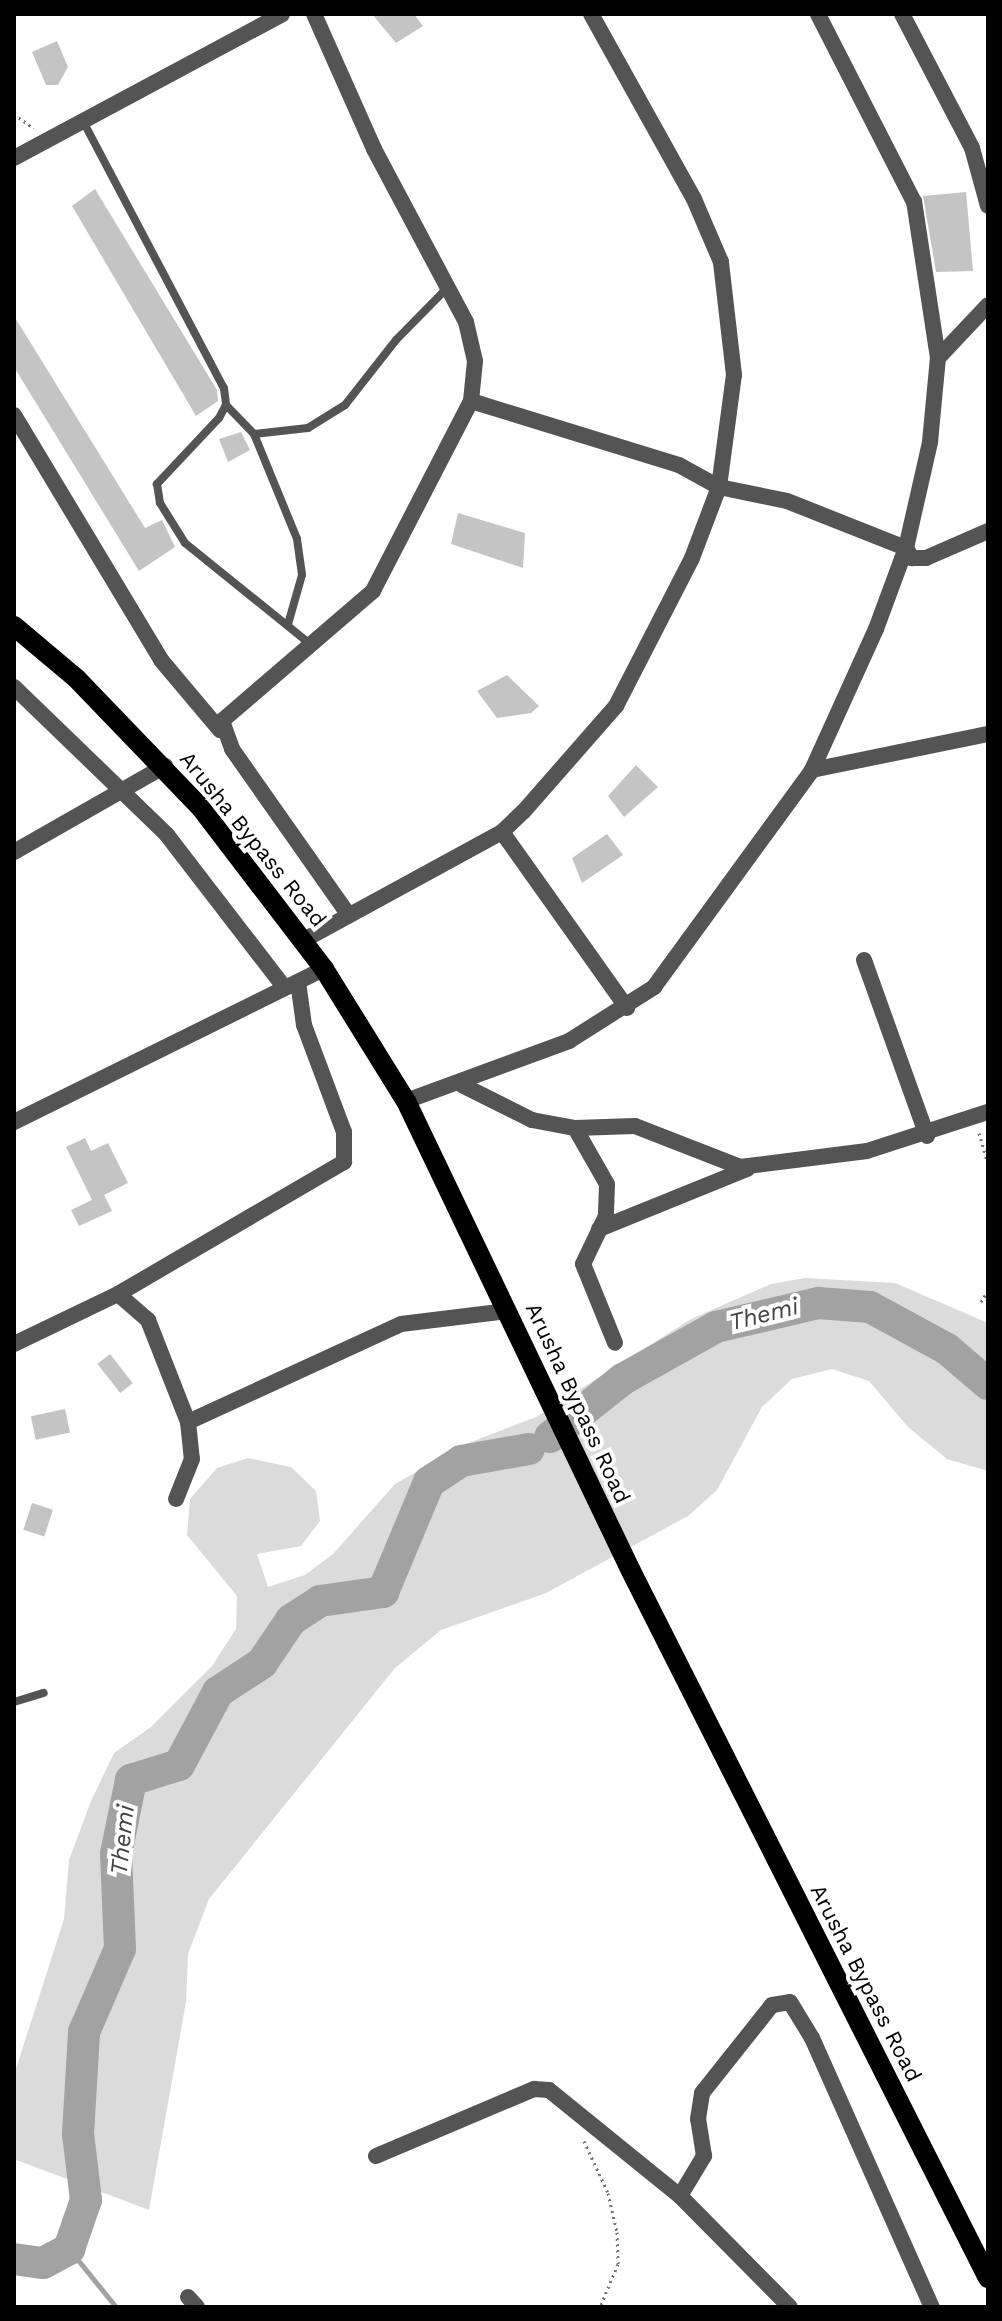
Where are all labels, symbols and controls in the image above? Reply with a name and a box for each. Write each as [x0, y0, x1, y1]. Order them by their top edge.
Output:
street label: Arusha Bypass Road [174, 746, 332, 932]
water label: Themi [726, 1293, 802, 1337]
street label: Arusha Bypass Road [520, 1298, 636, 1508]
water label: Themi [105, 1804, 141, 1876]
street label: Arusha Bypass Road [805, 1880, 927, 2086]

